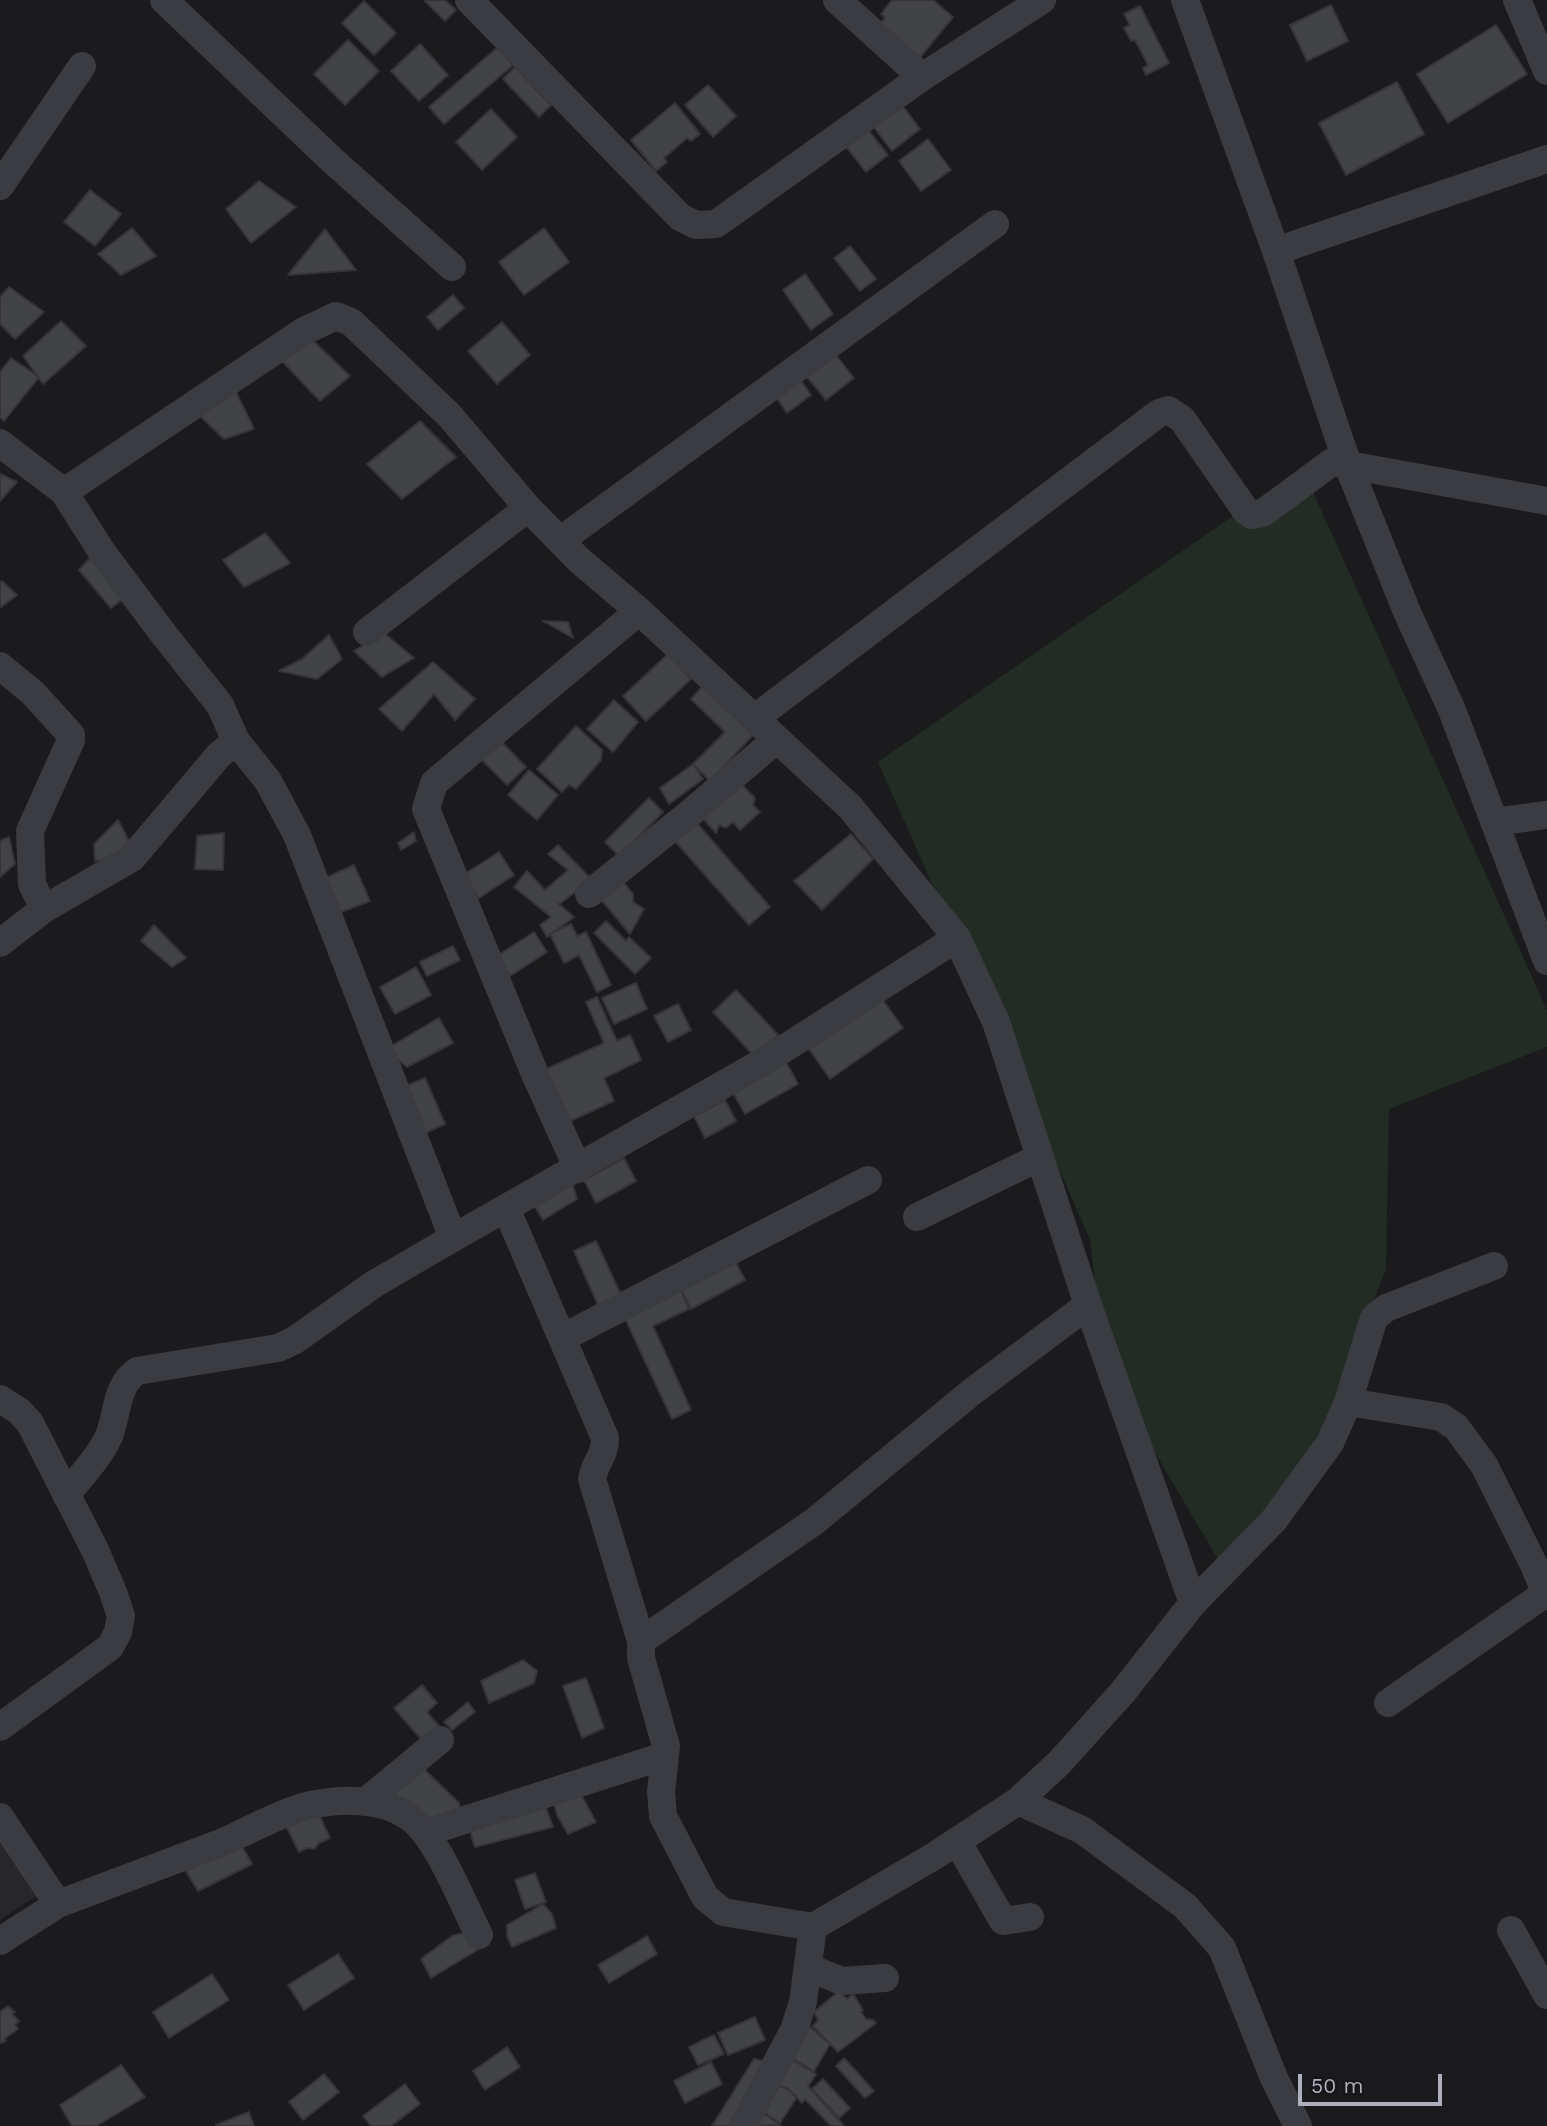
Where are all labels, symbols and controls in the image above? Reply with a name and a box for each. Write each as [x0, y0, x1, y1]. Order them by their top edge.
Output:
scale bar [1302, 2060, 1446, 2104]
text: 50 m [1311, 2073, 1363, 2098]

